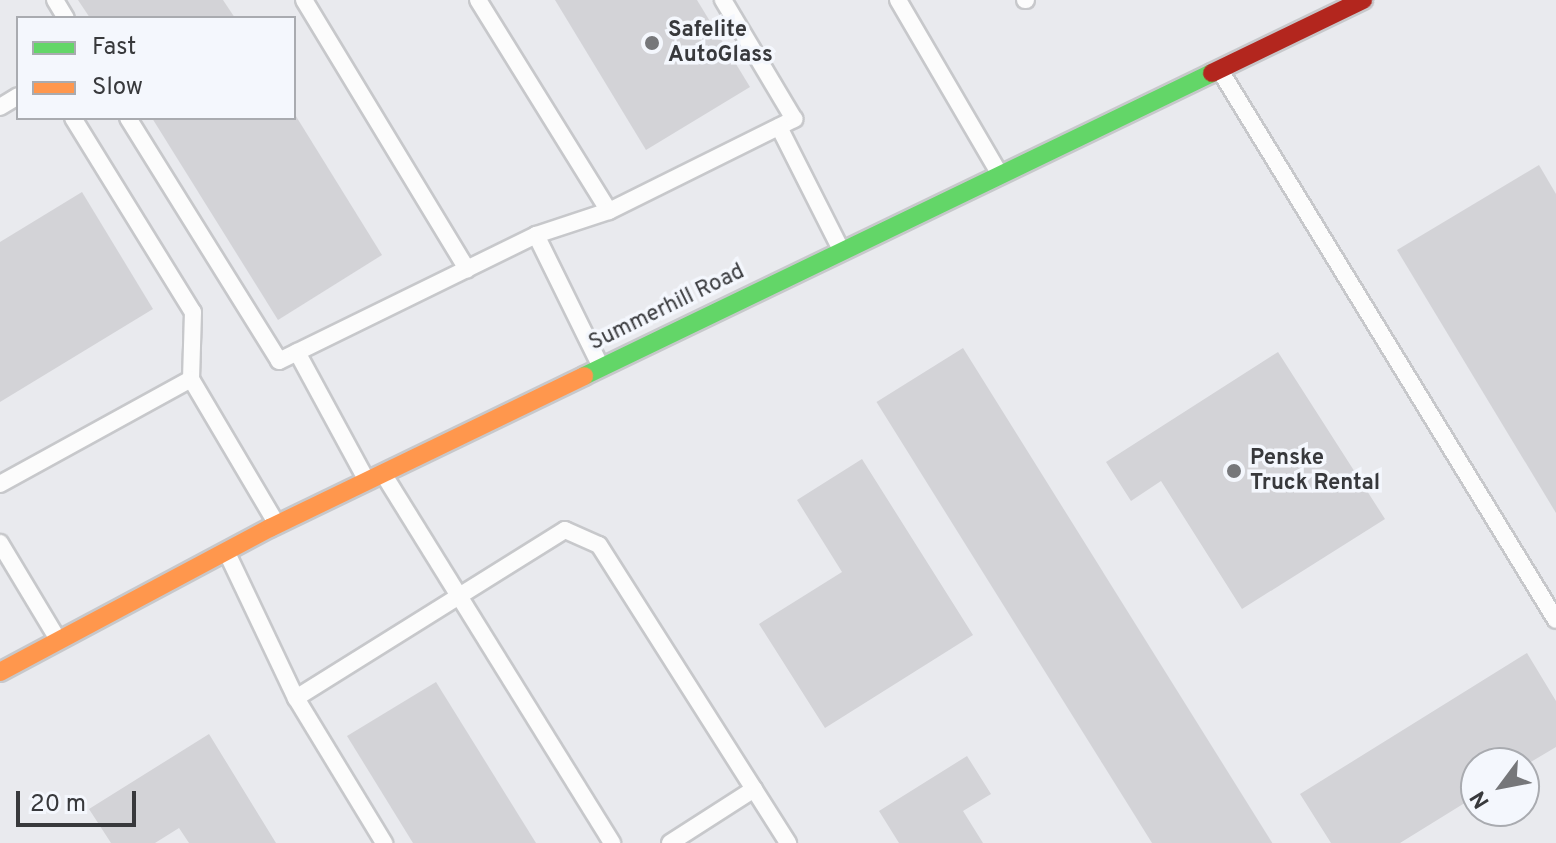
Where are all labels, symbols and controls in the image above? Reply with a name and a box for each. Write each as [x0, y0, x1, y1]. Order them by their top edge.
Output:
legend [16, 16, 296, 120]
place label: Safelite AutoGlass [668, 17, 773, 68]
text: Fast [92, 33, 136, 63]
marker: Safelite AutoGlass [643, 34, 661, 52]
text: Slow [92, 73, 143, 103]
street label: Summerhill Road [585, 259, 749, 357]
place label: Penske Truck Rental [1250, 445, 1380, 496]
marker: Penske Truck Rental [1225, 462, 1243, 480]
north arrow [1460, 747, 1540, 827]
scale bar [20, 775, 140, 825]
text: N [1465, 785, 1497, 813]
text: 20 m [30, 790, 86, 820]

